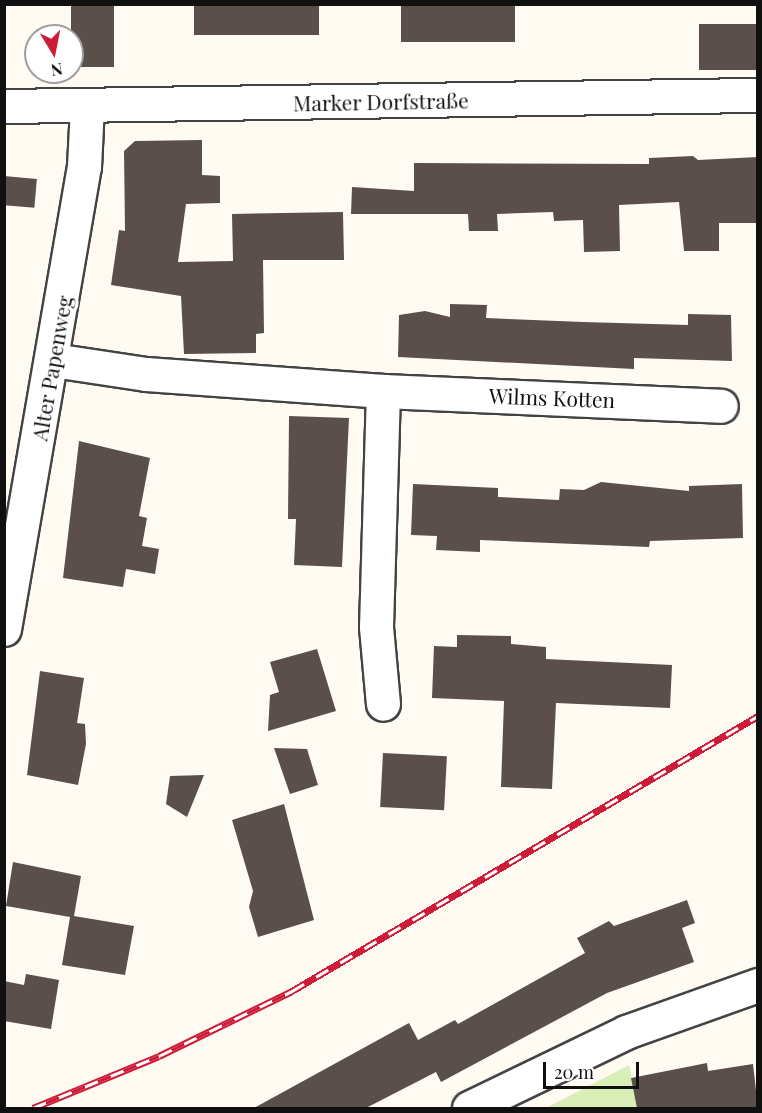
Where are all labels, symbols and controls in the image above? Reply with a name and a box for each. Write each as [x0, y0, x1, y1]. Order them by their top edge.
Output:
north arrow [24, 24, 84, 84]
text: N [49, 59, 64, 82]
street label: Marker Dorfstraße [293, 87, 469, 115]
street label: Alter Papenweg [26, 293, 76, 443]
street label: Wilms Kotten [488, 382, 616, 412]
scale bar [546, 1050, 642, 1088]
text: 20 m [554, 1060, 594, 1084]

